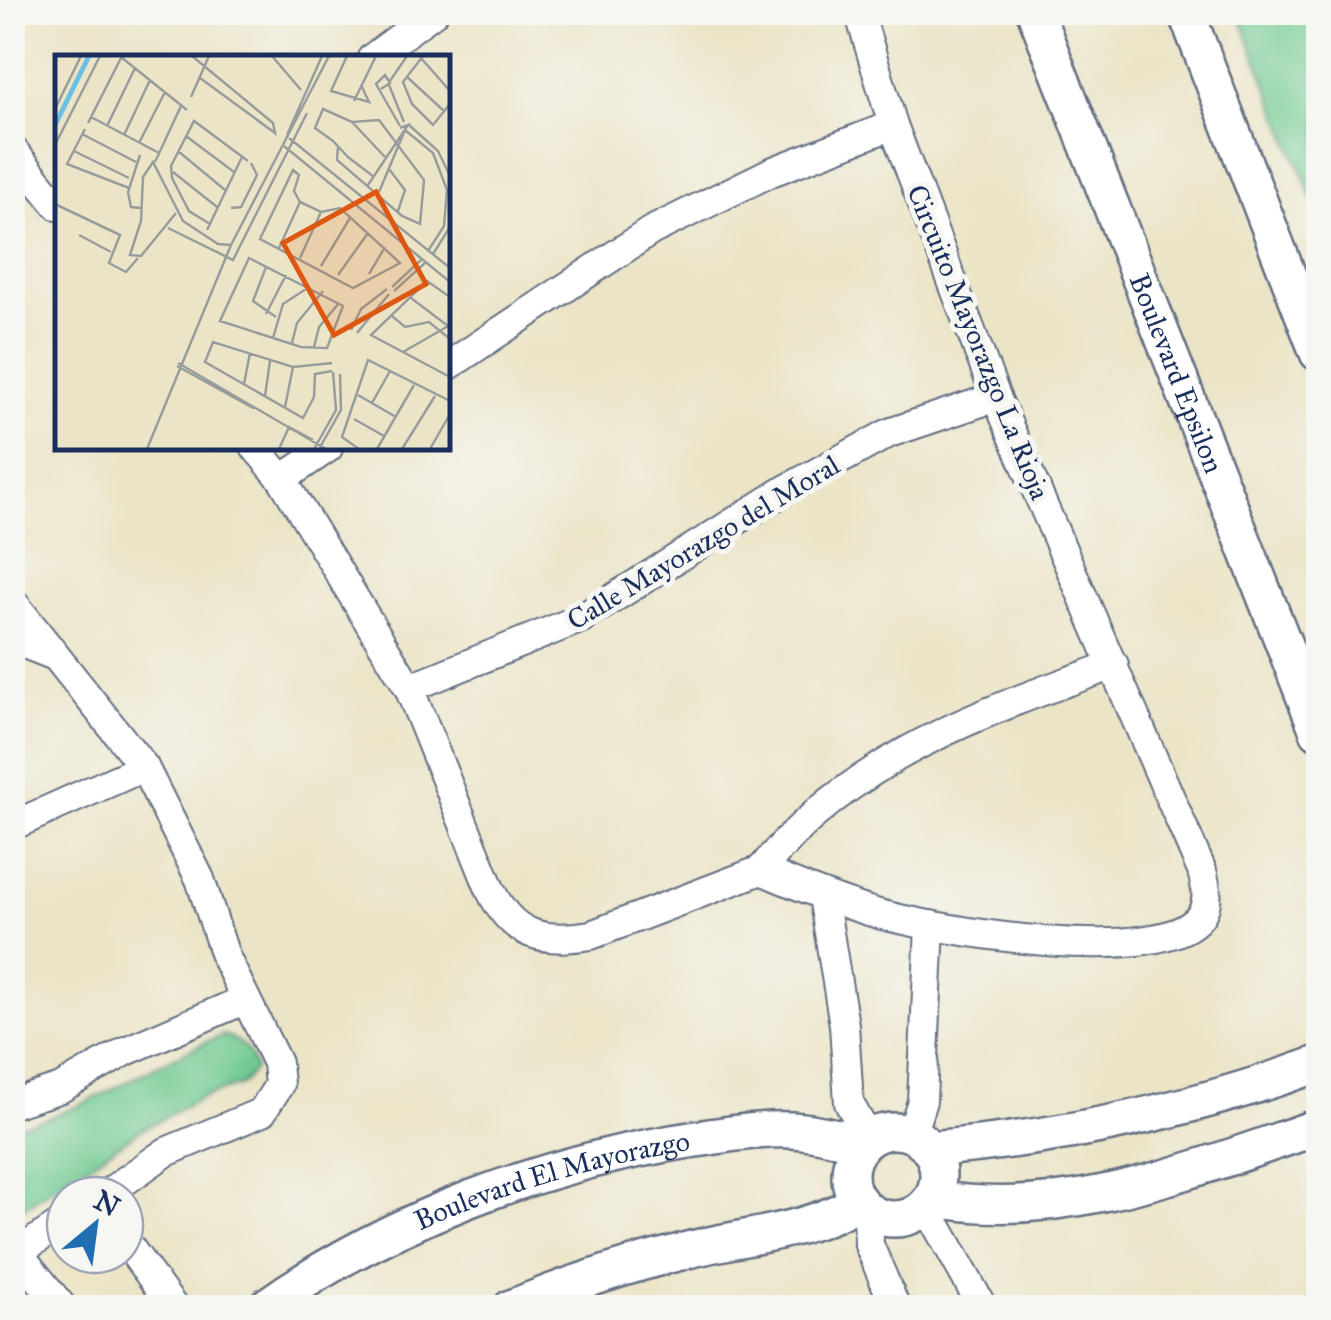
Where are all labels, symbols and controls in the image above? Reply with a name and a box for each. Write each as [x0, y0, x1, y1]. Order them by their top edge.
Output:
inset map [55, 55, 450, 450]
street label: Circuito Mayorazgo La Rioja [899, 180, 1058, 505]
street label: Boulevard Epsilon [1122, 268, 1232, 478]
street label: Calle Mayorazgo del Moral [561, 447, 846, 638]
street label: Boulevard El Mayorazgo [409, 1123, 692, 1238]
north arrow [45, 1175, 145, 1275]
text: N [88, 1183, 126, 1225]

